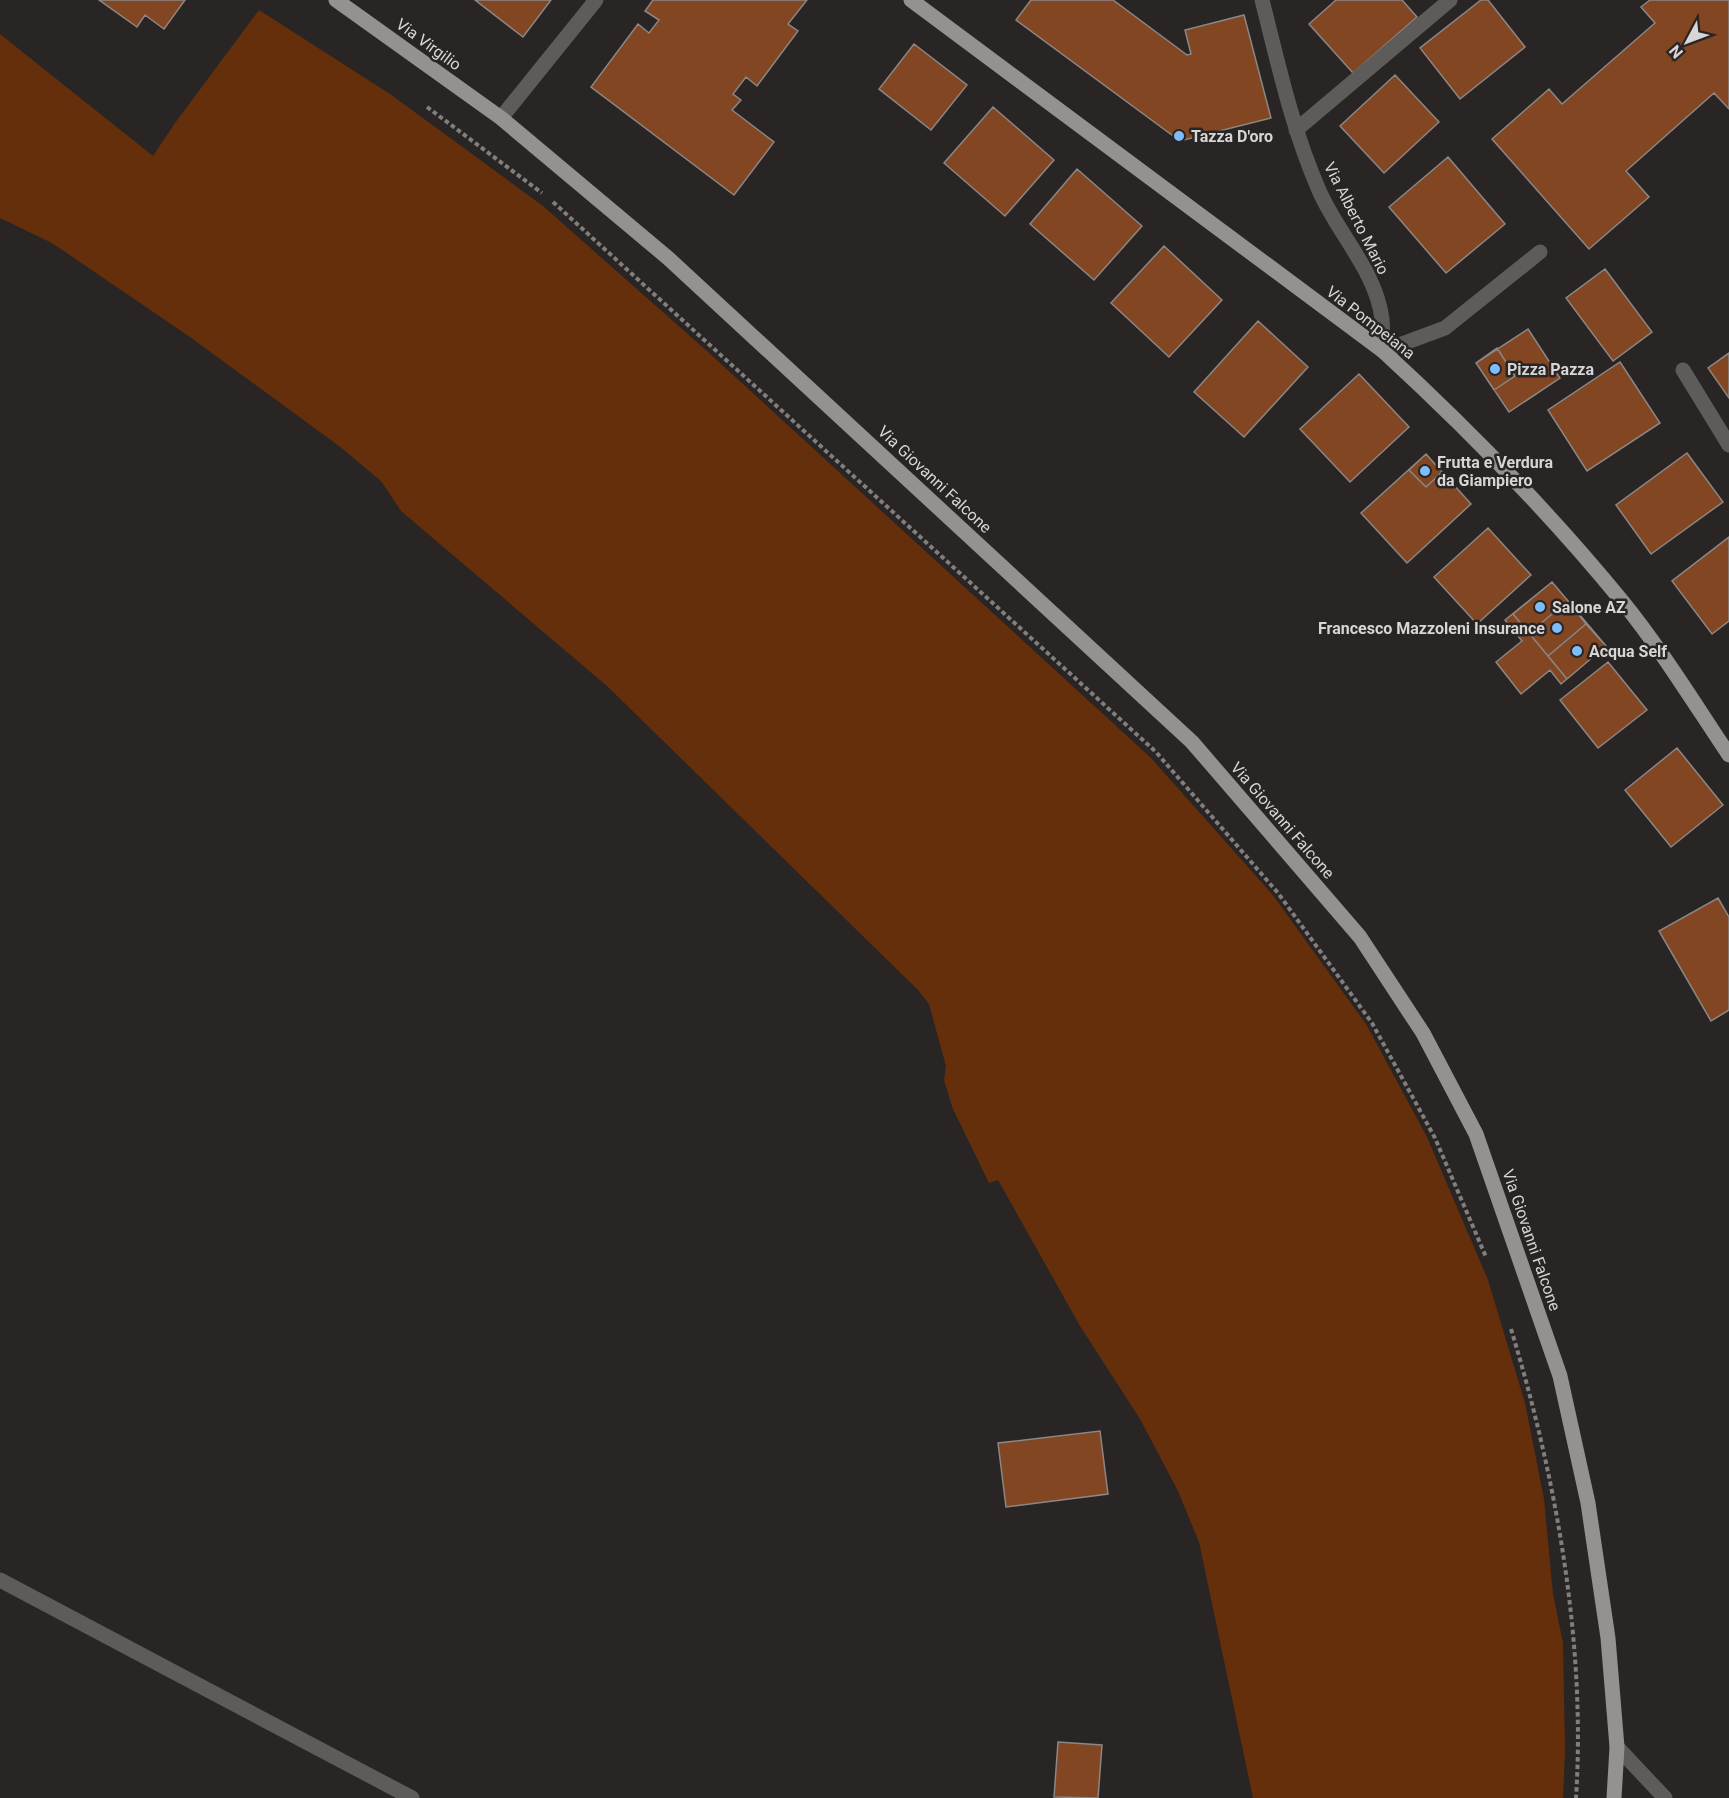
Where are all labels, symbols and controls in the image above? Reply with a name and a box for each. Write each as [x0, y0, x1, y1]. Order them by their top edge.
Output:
north arrow [1657, 12, 1717, 72]
street label: Via Virgilio [392, 14, 465, 74]
text: N [1665, 41, 1687, 62]
place label: Tazza D'oro [1191, 127, 1273, 146]
marker: Tazza D'oro [1172, 129, 1186, 143]
street label: Via Alberto Mario [1320, 159, 1393, 278]
street label: Via Pompeiana [1322, 282, 1419, 363]
place label: Pizza Pazza [1507, 360, 1594, 379]
marker: Pizza Pazza [1488, 362, 1502, 376]
street label: Via Giovanni Falcone [874, 422, 995, 537]
place label: Frutta e Verdura da Giampiero [1437, 453, 1553, 490]
marker: Frutta e Verdura da Giampiero [1418, 464, 1432, 478]
place label: Salone AZ [1552, 598, 1626, 617]
marker: Salone AZ [1533, 600, 1547, 614]
place label: Francesco Mazzoleni Insurance [1318, 619, 1545, 638]
marker: Francesco Mazzoleni Insurance [1550, 621, 1564, 635]
place label: Acqua Self [1589, 642, 1667, 661]
marker: Acqua Self [1570, 644, 1584, 658]
street label: Via Giovanni Falcone [1227, 758, 1338, 883]
street label: Via Giovanni Falcone [1498, 1167, 1565, 1313]

